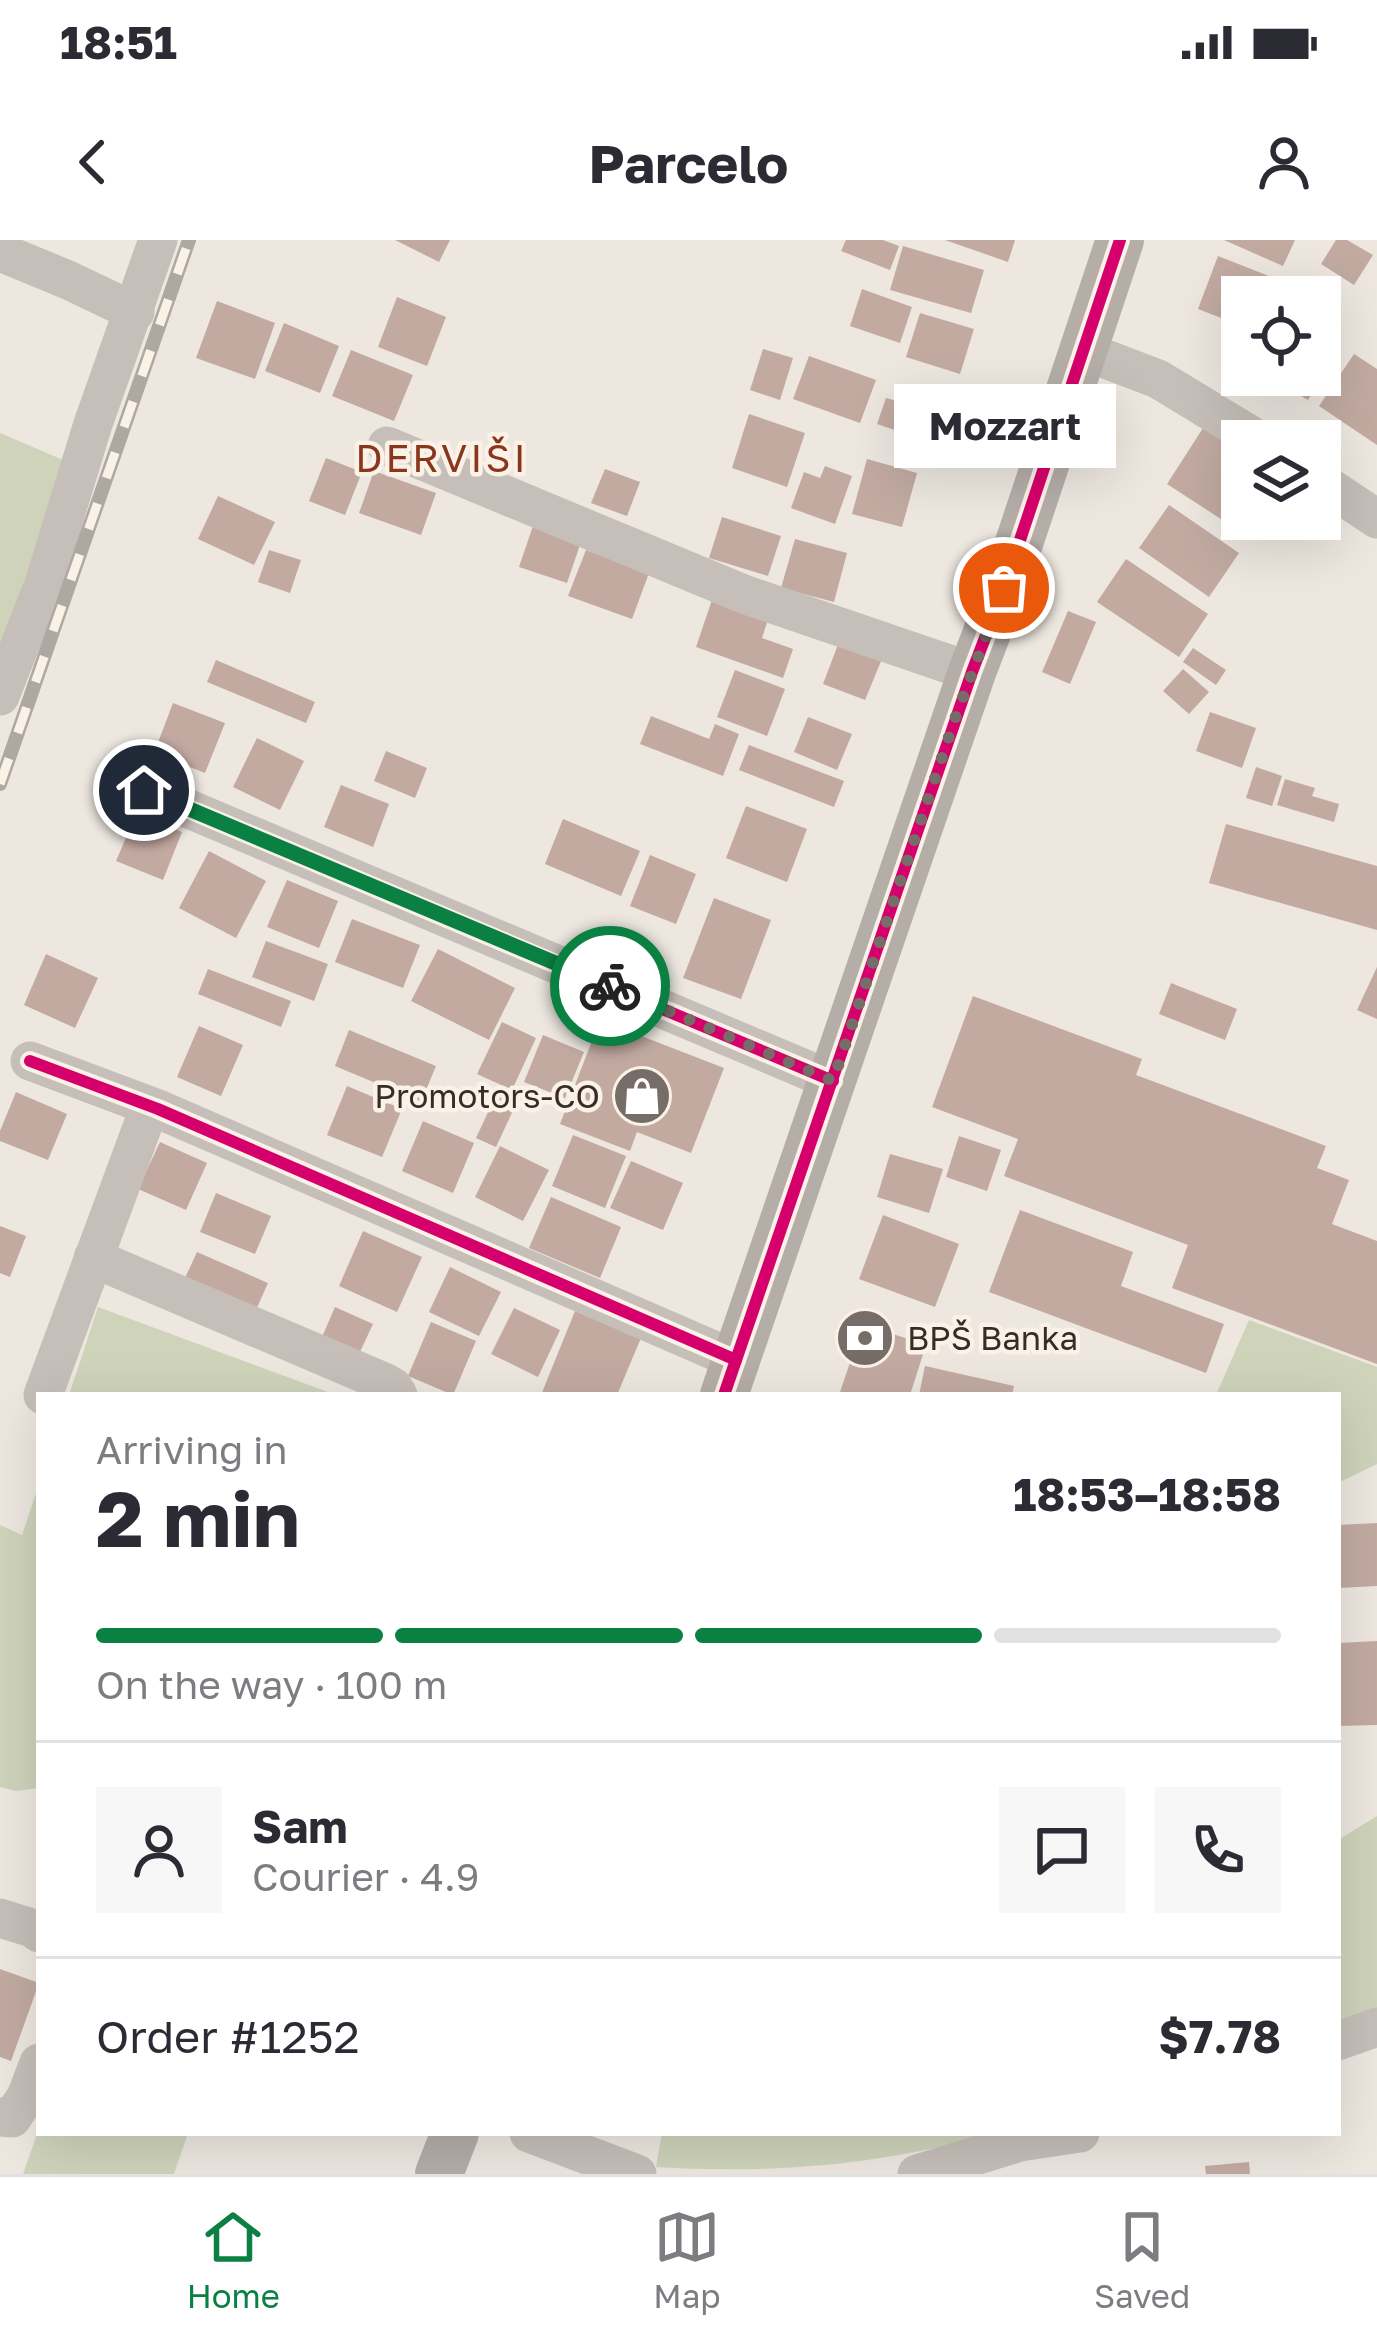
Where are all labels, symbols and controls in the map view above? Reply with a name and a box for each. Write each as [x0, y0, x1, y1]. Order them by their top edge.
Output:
text: 18:51 [60, 15, 177, 69]
icon: back [60, 129, 126, 195]
icon: person [1251, 129, 1317, 195]
text: Parcelo [588, 130, 789, 195]
map controls [1221, 276, 1341, 540]
button: locate [1221, 276, 1341, 396]
callout: Mozzart [893, 384, 1115, 468]
text: Mozzart [929, 402, 1081, 449]
button: layers [1221, 420, 1341, 540]
district label: DERVIŠI [355, 434, 529, 481]
pin [953, 537, 1055, 639]
icon: bag [971, 555, 1037, 621]
pin [93, 739, 195, 841]
icon: home [111, 757, 177, 823]
courier [550, 926, 670, 1046]
icon: bike [577, 953, 643, 1019]
shop icon: Promotors-CO [611, 1065, 673, 1127]
place label: Promotors-CO [374, 1076, 600, 1115]
bank icon: BPŠ Banka [834, 1307, 896, 1369]
place label: BPŠ Banka [907, 1318, 1078, 1357]
text: Arriving in [96, 1426, 287, 1473]
text: 18:53–18:58 [1013, 1467, 1281, 1521]
text: 2 min [96, 1471, 300, 1564]
text: On the way · 100 m [96, 1661, 447, 1708]
button: person [96, 1787, 222, 1913]
button: chat [999, 1787, 1125, 1913]
button: phone [1155, 1787, 1281, 1913]
text: Sam [252, 1799, 348, 1853]
text: Courier · 4.9 [252, 1853, 479, 1900]
text: Order #1252 [96, 2009, 360, 2063]
text: $7.78 [1159, 2009, 1281, 2063]
tab: Home [187, 2204, 280, 2315]
tab: Map [653, 2204, 721, 2315]
tab: Saved [1094, 2204, 1190, 2315]

